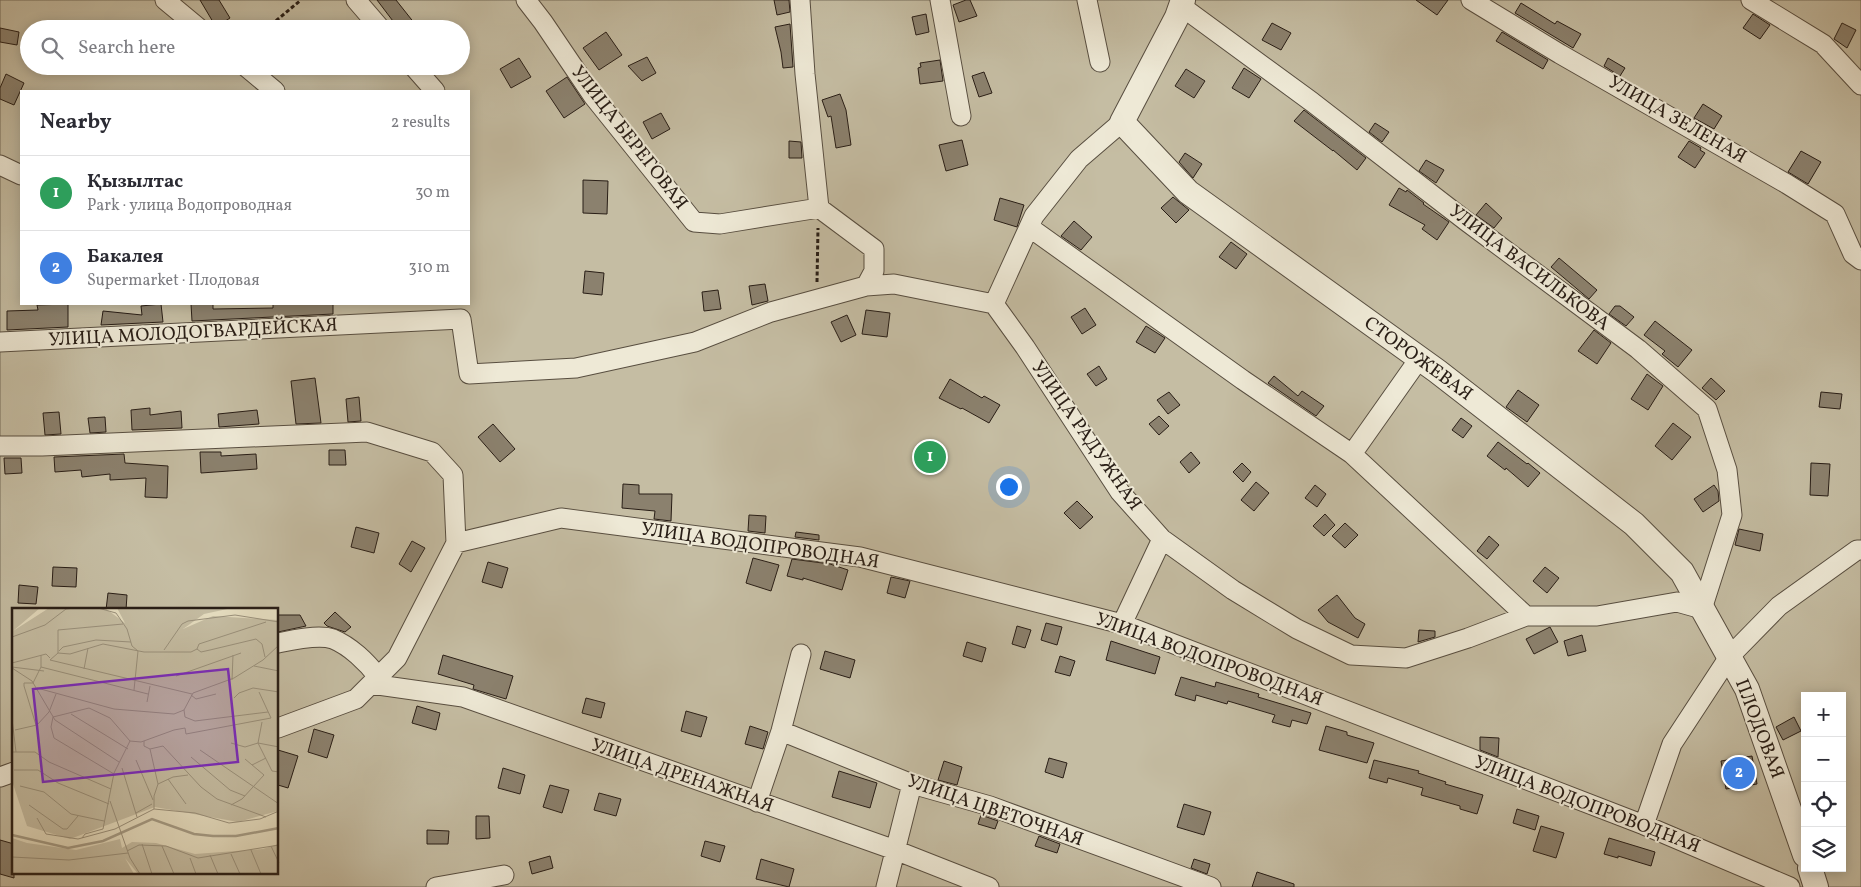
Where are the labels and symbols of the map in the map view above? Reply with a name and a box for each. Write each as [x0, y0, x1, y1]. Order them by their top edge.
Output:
street label: УЛИЦА БЕРЕГОВАЯ [564, 61, 694, 215]
street label: УЛИЦА ЗЕЛЕНАЯ [1603, 70, 1751, 170]
street label: УЛИЦА ВАСИЛЬКОВА [1443, 199, 1615, 337]
street label: СТОРОЖЕВАЯ [1358, 311, 1478, 407]
street label: УЛИЦА МОЛОДОГВАРДЕЙСКАЯ [48, 312, 338, 354]
street label: УЛИЦА РАДУЖНАЯ [1024, 356, 1148, 516]
pin: 1 [914, 438, 946, 476]
your location [996, 474, 1022, 500]
street label: УЛИЦА ВОДОПРОВОДНАЯ [639, 516, 881, 576]
street label: УЛИЦА ВОДОПРОВОДНАЯ [1092, 607, 1326, 713]
inset map [12, 608, 279, 874]
street label: ПЛОДОВАЯ [1728, 675, 1790, 783]
street label: УЛИЦА ДРЕНАЖНАЯ [587, 732, 777, 820]
street label: УЛИЦА ВОДОПРОВОДНАЯ [1470, 750, 1704, 860]
pin: 2 [1723, 754, 1755, 792]
street label: УЛИЦА ЦВЕТОЧНАЯ [903, 769, 1087, 853]

